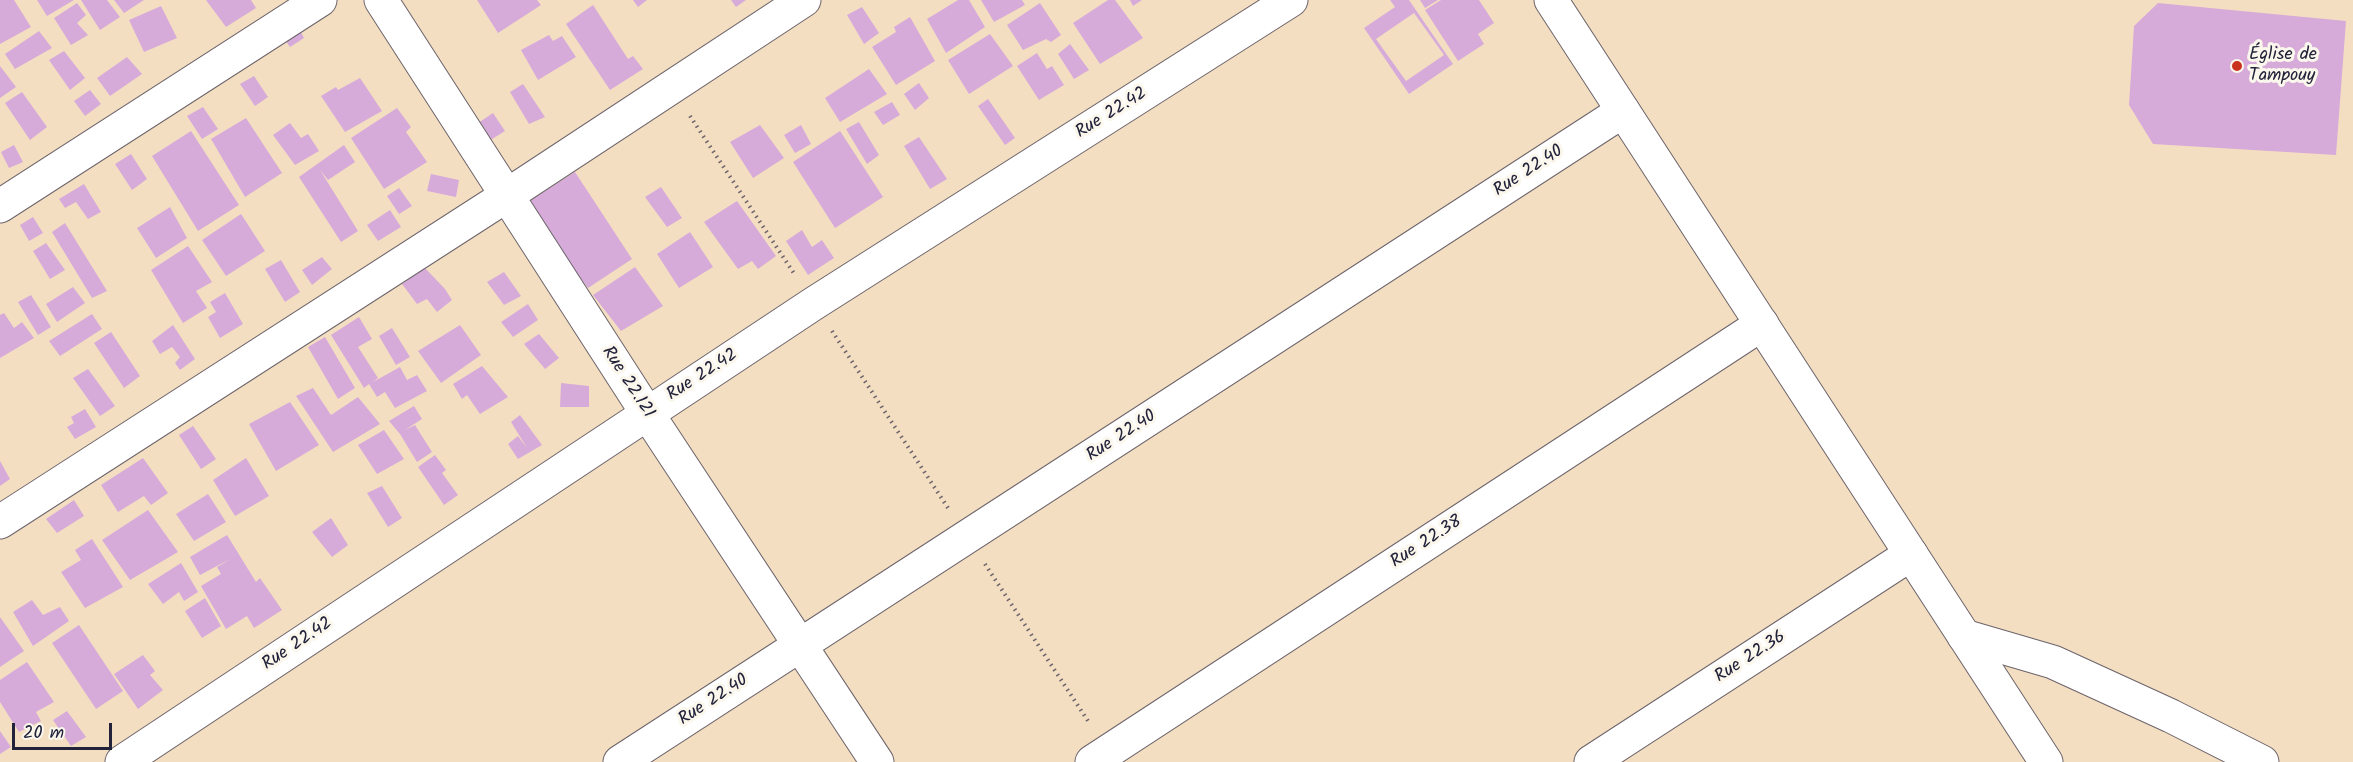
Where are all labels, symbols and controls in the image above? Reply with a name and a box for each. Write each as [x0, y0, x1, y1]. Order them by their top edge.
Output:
place label: Église de Tampouy [2249, 45, 2317, 88]
marker: Église de Tampouy [2230, 59, 2244, 73]
street label: Rue 22.42 [1072, 84, 1152, 144]
street label: Rue 22.40 [1490, 142, 1568, 202]
street label: Rue 22.121 [596, 343, 658, 423]
street label: Rue 22.42 [664, 345, 742, 407]
street label: Rue 22.40 [1083, 407, 1161, 467]
street label: Rue 22.38 [1387, 512, 1467, 574]
street label: Rue 22.42 [259, 614, 337, 676]
street label: Rue 22.36 [1712, 627, 1790, 689]
street label: Rue 22.40 [675, 671, 753, 731]
scale bar [15, 711, 116, 749]
text: 20 m [23, 719, 64, 748]

